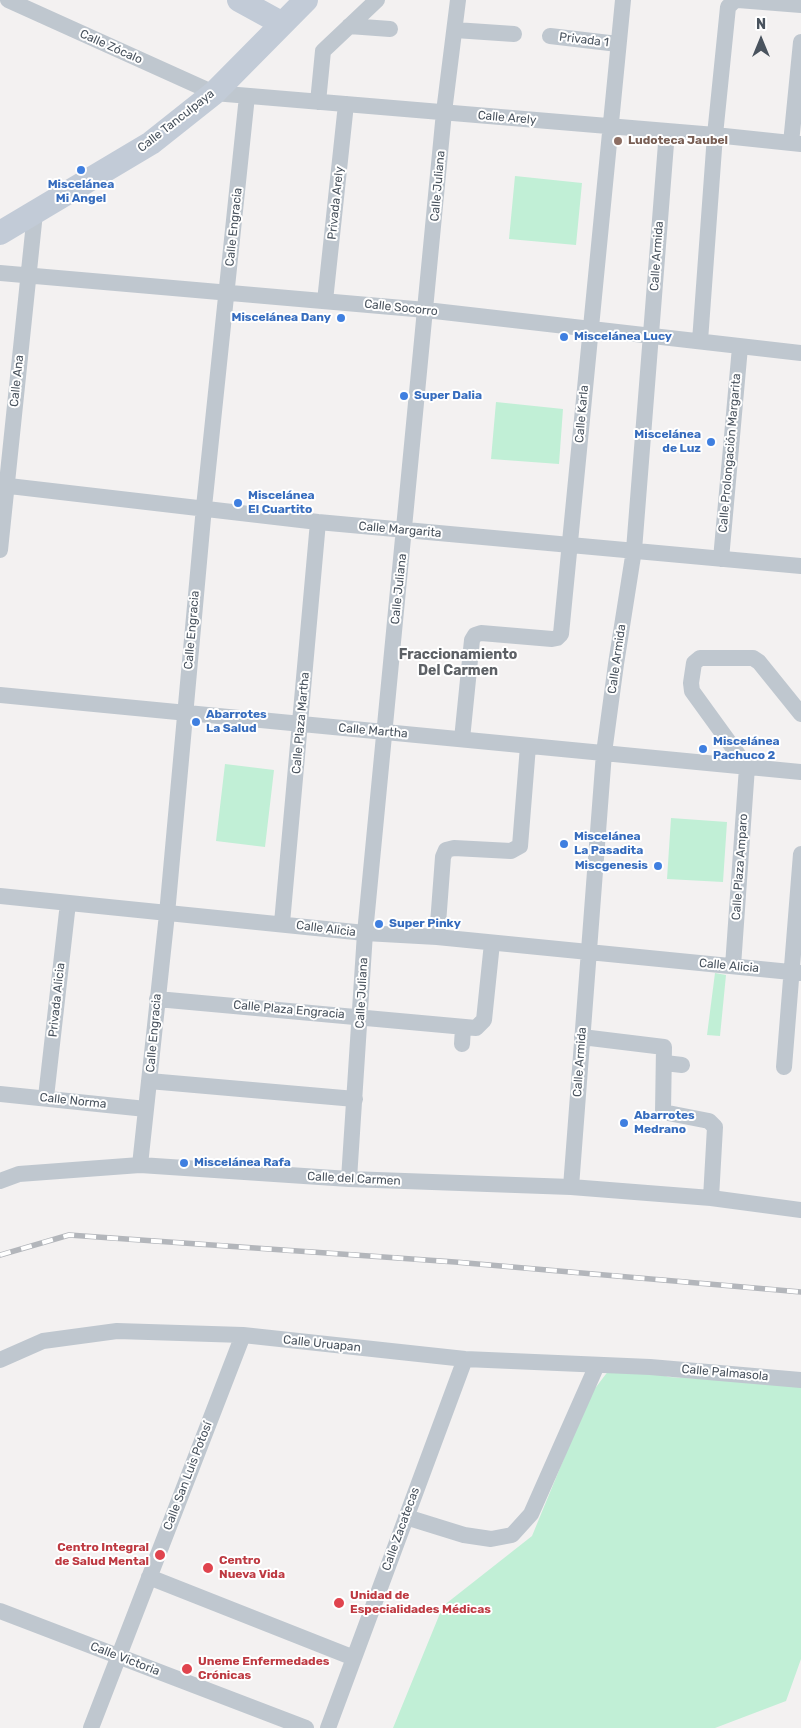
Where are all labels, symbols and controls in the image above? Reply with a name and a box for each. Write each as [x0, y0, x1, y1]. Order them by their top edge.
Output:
north arrow [736, 15, 786, 65]
text: N [756, 16, 766, 33]
street label: Calle Zócalo [77, 27, 145, 67]
street label: Privada 1 [558, 30, 610, 50]
street label: Calle Tanculpaya [135, 87, 217, 155]
street label: Calle Arely [477, 108, 537, 128]
place label: Ludoteca Jaubel [628, 134, 728, 148]
marker: Ludoteca Jaubel [612, 135, 624, 147]
street label: Calle Juliana [428, 150, 448, 222]
marker: Miscelánea Mi Angel [75, 164, 87, 176]
street label: Privada Arely [325, 166, 347, 240]
place label: Miscelánea Mi Angel [48, 178, 114, 206]
street label: Calle Engracia [223, 187, 245, 267]
street label: Calle Armida [647, 221, 667, 291]
street label: Calle Socorro [364, 297, 438, 319]
place label: Miscelánea Dany [231, 311, 331, 325]
marker: Miscelánea Dany [335, 312, 347, 324]
place label: Miscelánea Lucy [574, 330, 672, 344]
marker: Miscelánea Lucy [558, 331, 570, 343]
street label: Calle Ana [7, 354, 27, 408]
street label: Calle Prolongación Margarita [716, 373, 744, 533]
street label: Calle Karla [572, 385, 592, 443]
place label: Super Dalia [414, 389, 482, 403]
marker: Super Dalia [398, 390, 410, 402]
place label: Miscelánea de Luz [634, 428, 701, 456]
marker: Miscelánea de Luz [705, 436, 717, 448]
place label: Miscelánea El Cuartito [248, 489, 315, 517]
marker: Miscelánea El Cuartito [232, 497, 244, 509]
street label: Calle Margarita [358, 519, 442, 541]
street label: Calle Juliana [388, 553, 410, 625]
street label: Calle Engracia [181, 590, 203, 670]
street label: Calle Armida [605, 623, 629, 695]
district label: Fraccionamiento Del Carmen [399, 647, 517, 680]
street label: Calle Plaza Martha [289, 671, 313, 775]
place label: Abarrotes La Salud [206, 708, 267, 736]
marker: Abarrotes La Salud [190, 716, 202, 728]
street label: Calle Martha [338, 721, 408, 741]
place label: Miscelánea Pachuco 2 [713, 735, 780, 763]
marker: Miscelánea Pachuco 2 [697, 743, 709, 755]
street label: Calle Plaza Amparo [729, 813, 751, 921]
place label: Miscelánea La Pasadita [574, 830, 643, 858]
marker: Miscelánea La Pasadita [558, 838, 570, 850]
place label: Miscgenesis [575, 859, 648, 873]
marker: Miscgenesis [652, 860, 664, 872]
place label: Super Pinky [389, 917, 461, 931]
street label: Calle Alicia [295, 918, 357, 940]
marker: Super Pinky [373, 918, 385, 930]
street label: Calle Alicia [698, 956, 760, 976]
street label: Calle Juliana [353, 957, 371, 1029]
street label: Privada Alicia [46, 962, 68, 1038]
street label: Calle Engracia [143, 993, 165, 1073]
street label: Calle Plaza Engracia [233, 998, 345, 1022]
street label: Calle Armida [570, 1027, 590, 1097]
street label: Calle Norma [39, 1090, 107, 1112]
place label: Abarrotes Medrano [634, 1109, 695, 1137]
marker: Abarrotes Medrano [618, 1117, 630, 1129]
place label: Miscelánea Rafa [194, 1156, 291, 1170]
marker: Miscelánea Rafa [178, 1157, 190, 1169]
street label: Calle del Carmen [307, 1169, 401, 1189]
street label: Calle Uruapan [282, 1333, 362, 1355]
street label: Calle Palmasola [681, 1362, 769, 1384]
street label: Calle San Luis Potosí [161, 1420, 215, 1532]
street label: Calle Zacatecas [379, 1485, 423, 1573]
place label: Centro Integral de Salud Mental [55, 1541, 149, 1569]
marker: Centro Integral de Salud Mental [153, 1548, 167, 1562]
place label: Centro Nueva Vida [219, 1554, 285, 1582]
marker: Centro Nueva Vida [201, 1561, 215, 1575]
place label: Unidad de Especialidades Médicas [350, 1589, 491, 1617]
marker: Unidad de Especialidades Médicas [332, 1596, 346, 1610]
street label: Calle Victoria [88, 1639, 162, 1679]
place label: Uneme Enfermedades Crónicas [198, 1655, 329, 1683]
marker: Uneme Enfermedades Crónicas [180, 1662, 194, 1676]

